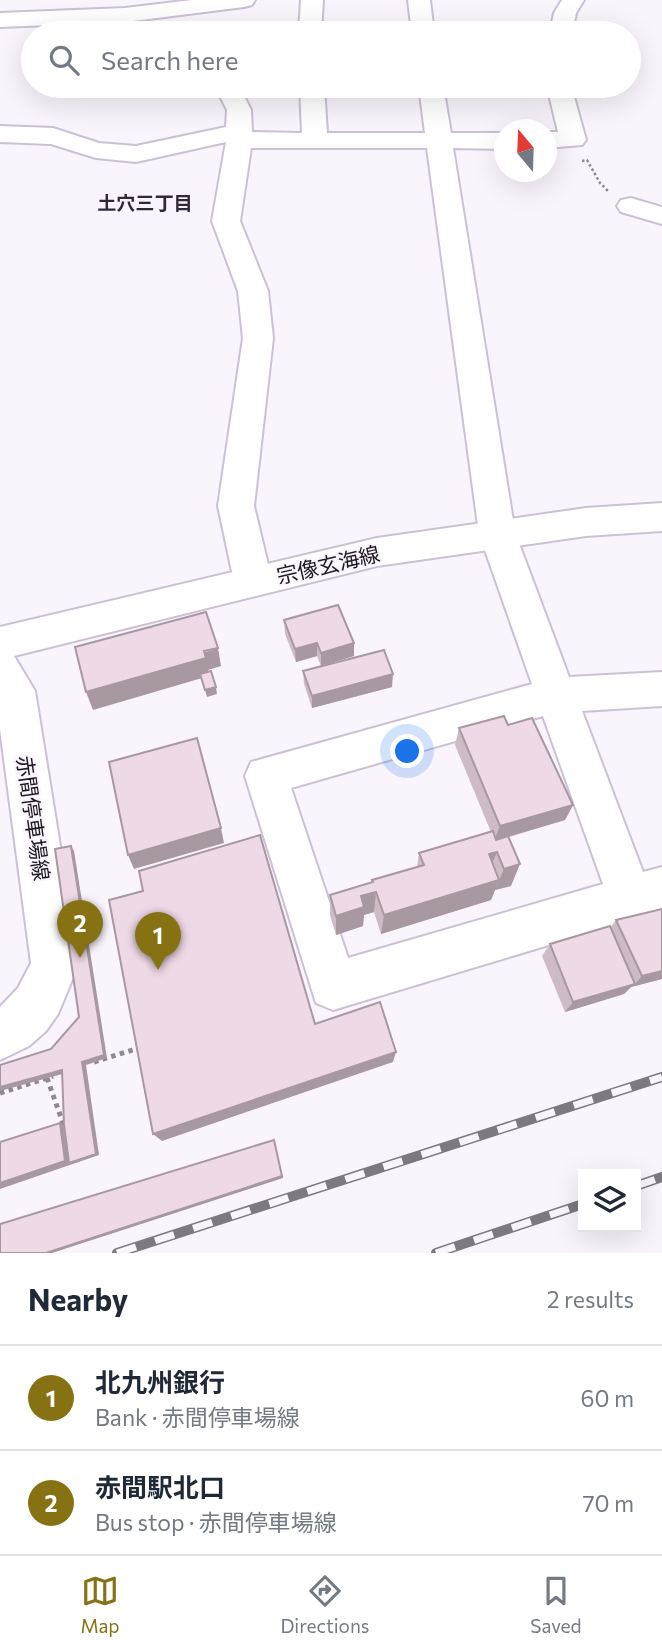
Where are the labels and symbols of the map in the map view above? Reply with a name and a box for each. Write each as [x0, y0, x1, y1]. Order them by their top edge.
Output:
north arrow [494, 119, 557, 182]
district label: 土穴三丁目 [97, 191, 193, 214]
street label: 宗像玄海線 [274, 540, 382, 588]
your location [390, 734, 424, 768]
street label: 赤間停車場線 [13, 754, 55, 882]
pin: 2 [57, 900, 103, 958]
pin: 1 [135, 912, 181, 970]

